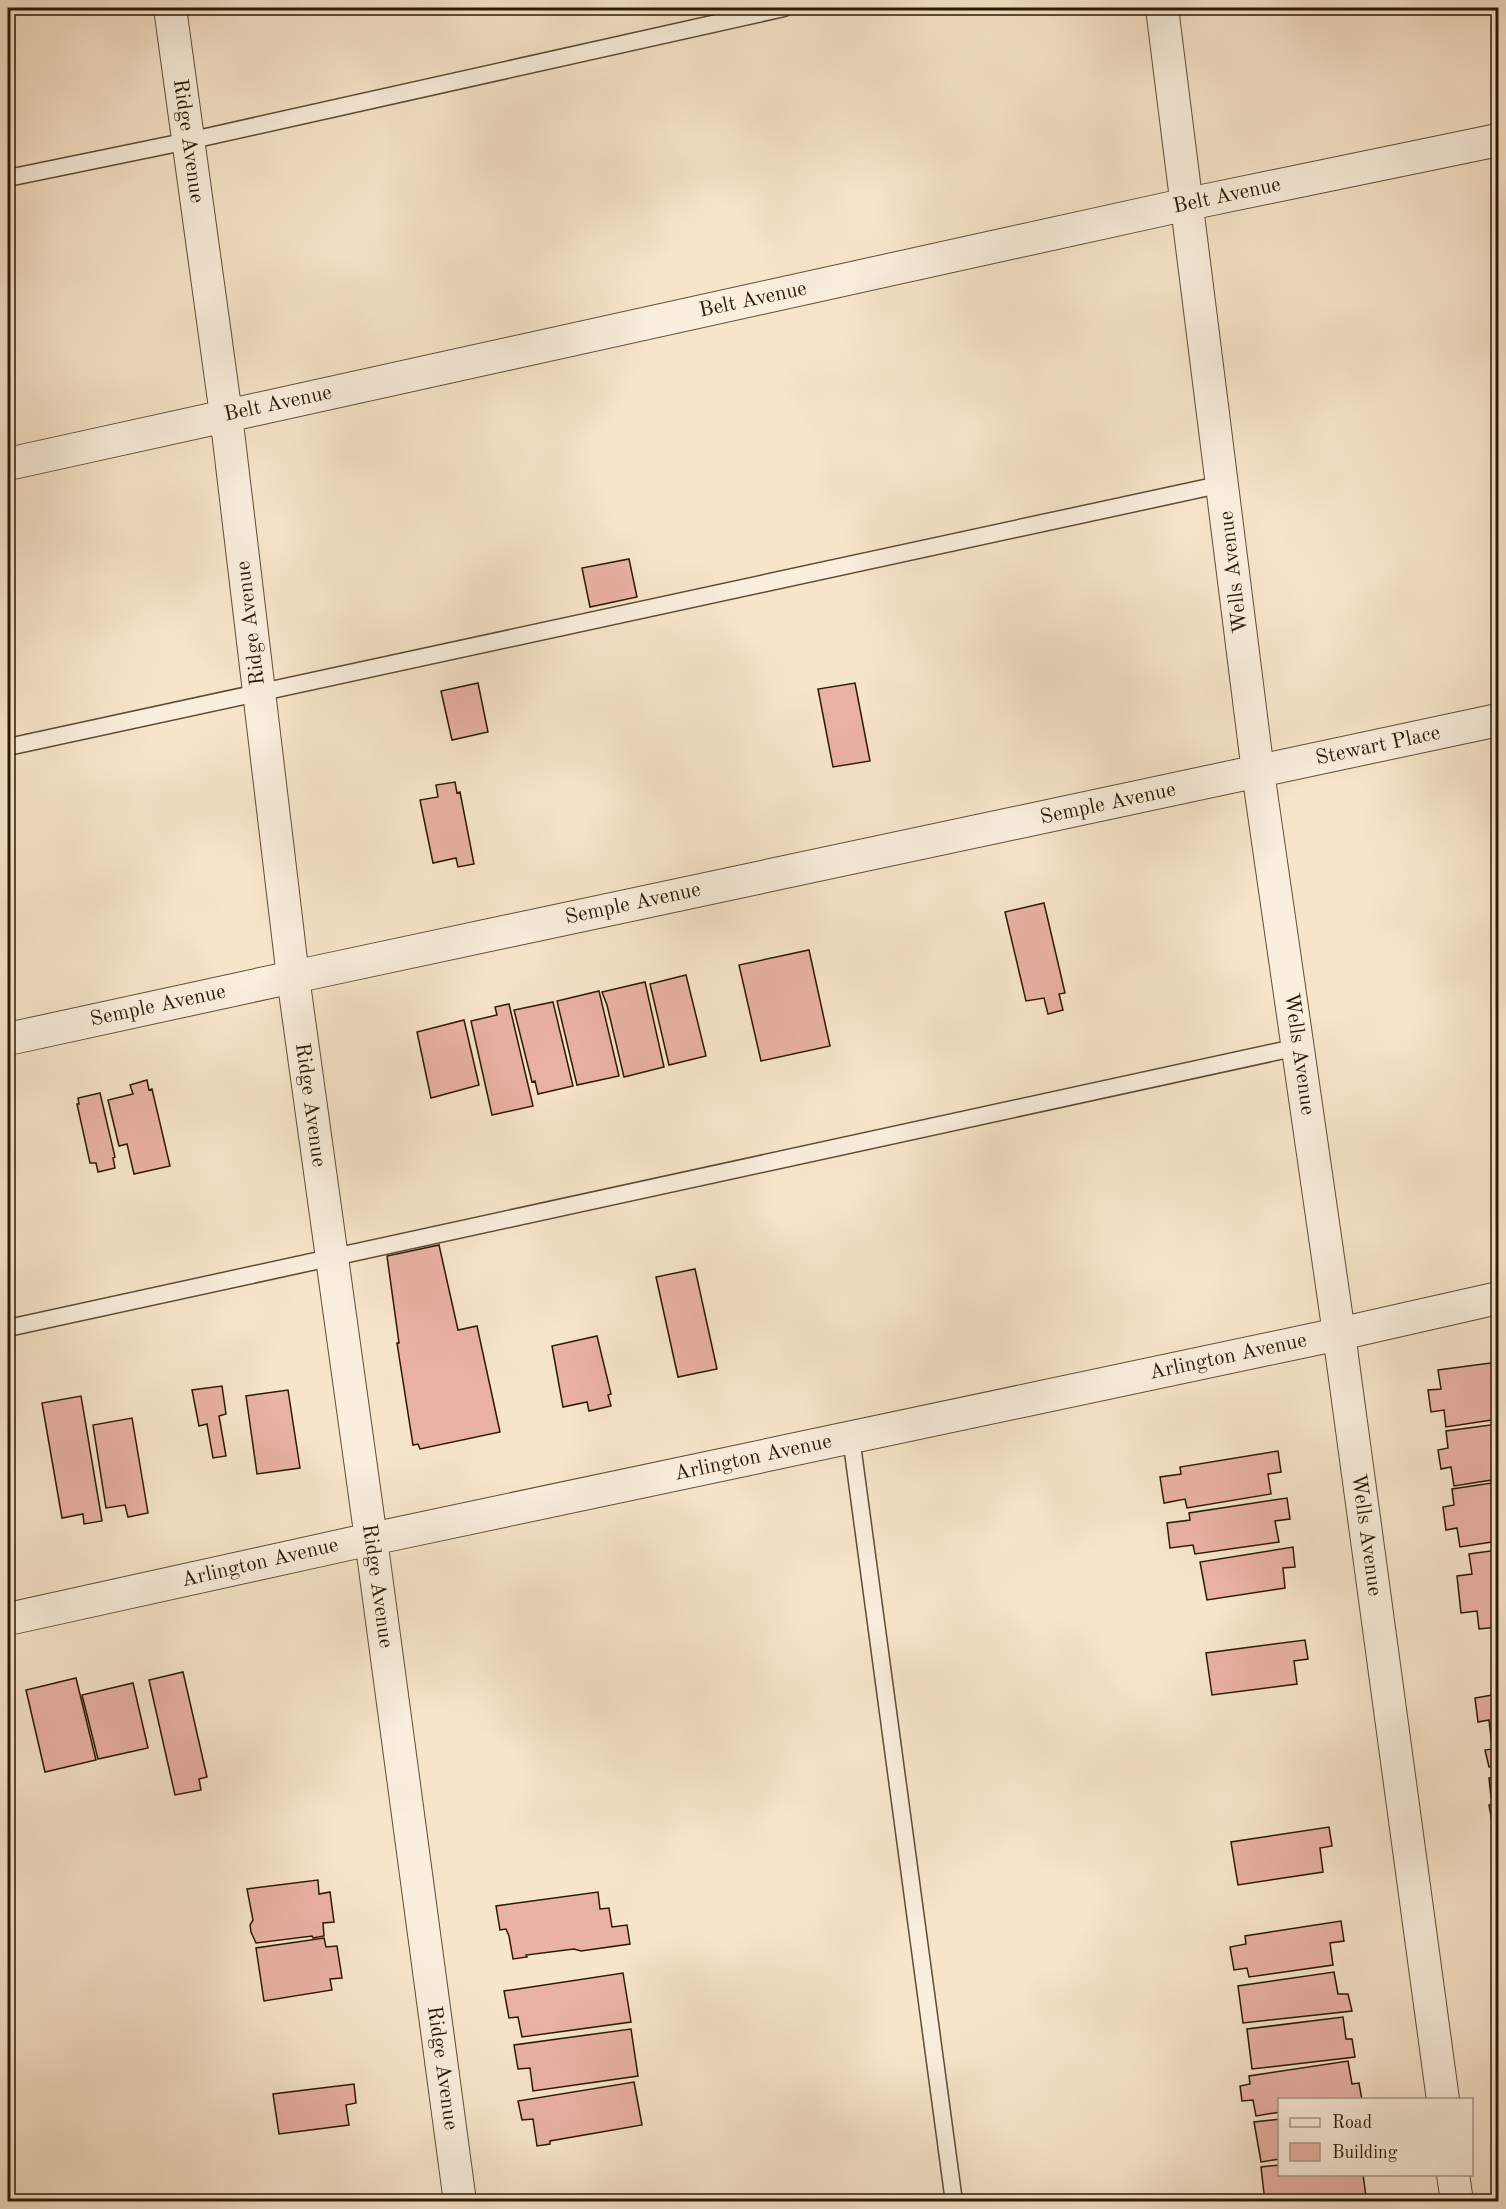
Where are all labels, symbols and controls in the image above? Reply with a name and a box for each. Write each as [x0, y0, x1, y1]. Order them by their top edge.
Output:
street label: Ridge Avenue [169, 78, 207, 204]
street label: Belt Avenue [1171, 174, 1283, 218]
street label: Belt Avenue [697, 278, 809, 322]
street label: Belt Avenue [222, 382, 334, 426]
street label: Wells Avenue [1216, 510, 1252, 634]
street label: Ridge Avenue [233, 560, 269, 686]
street label: Stewart Place [1314, 723, 1442, 769]
street label: Semple Avenue [1038, 779, 1178, 829]
street label: Semple Avenue [563, 879, 703, 929]
street label: Semple Avenue [88, 981, 228, 1031]
street label: Wells Avenue [1280, 992, 1318, 1116]
street label: Ridge Avenue [291, 1042, 329, 1168]
street label: Arlington Avenue [1147, 1330, 1309, 1384]
street label: Arlington Avenue [672, 1431, 834, 1485]
street label: Wells Avenue [1347, 1473, 1385, 1597]
street label: Ridge Avenue [358, 1523, 396, 1649]
street label: Arlington Avenue [180, 1535, 340, 1591]
street label: Ridge Avenue [423, 2005, 461, 2131]
legend [1278, 2098, 1473, 2176]
text: Road [1332, 2114, 1372, 2132]
text: Building [1332, 2144, 1398, 2162]

